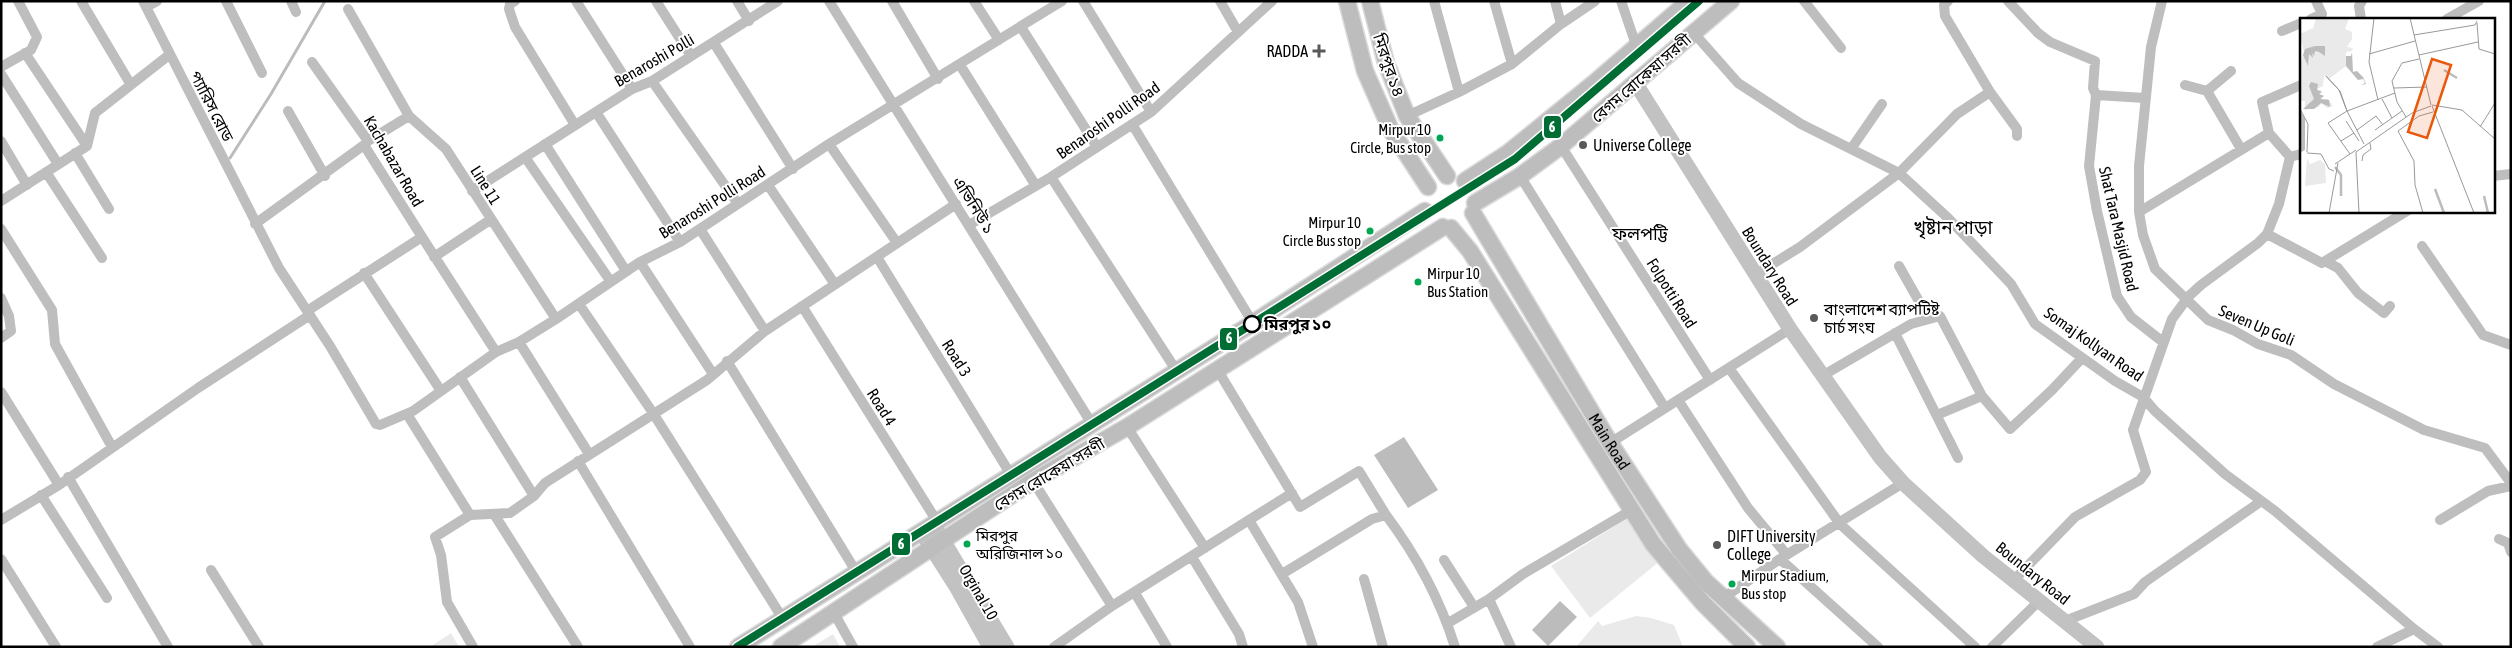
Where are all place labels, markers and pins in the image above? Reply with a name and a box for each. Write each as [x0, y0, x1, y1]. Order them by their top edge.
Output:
place label: RADDA [1266, 42, 1308, 60]
marker: RADDA [1312, 44, 1326, 58]
place label: Mirpur 10 Circle, Bus stop [1350, 121, 1431, 156]
marker: Mirpur 10 Circle, Bus stop [1435, 133, 1445, 143]
place label: Universe College [1593, 136, 1692, 155]
marker: Universe College [1577, 139, 1589, 151]
place label: Mirpur 10 Circle Bus stop [1283, 214, 1361, 249]
marker: Mirpur 10 Circle Bus stop [1365, 226, 1375, 236]
place label: Mirpur 10 Bus Station [1427, 265, 1488, 300]
marker: Mirpur 10 Bus Station [1413, 277, 1423, 287]
place label: বাংলাদেশ ব্যাপটিষ্ট চার্চ সংঘ [1823, 300, 1940, 336]
marker: বাংলাদেশ ব্যাপটিষ্ট চার্চ সংঘ [1808, 312, 1820, 324]
marker: মিরপুর ১০ [1243, 315, 1261, 333]
place label: মিরপুর ১০ [1263, 315, 1332, 335]
place label: মিরপুর অরিজিনাল ১০ [975, 527, 1063, 562]
place label: DIFT University College [1727, 527, 1816, 564]
marker: মিরপুর অরিজিনাল ১০ [962, 539, 972, 549]
marker: DIFT University College [1711, 539, 1723, 551]
place label: Mirpur Stadium, Bus stop [1741, 567, 1829, 602]
marker: Mirpur Stadium, Bus stop [1727, 579, 1737, 589]

